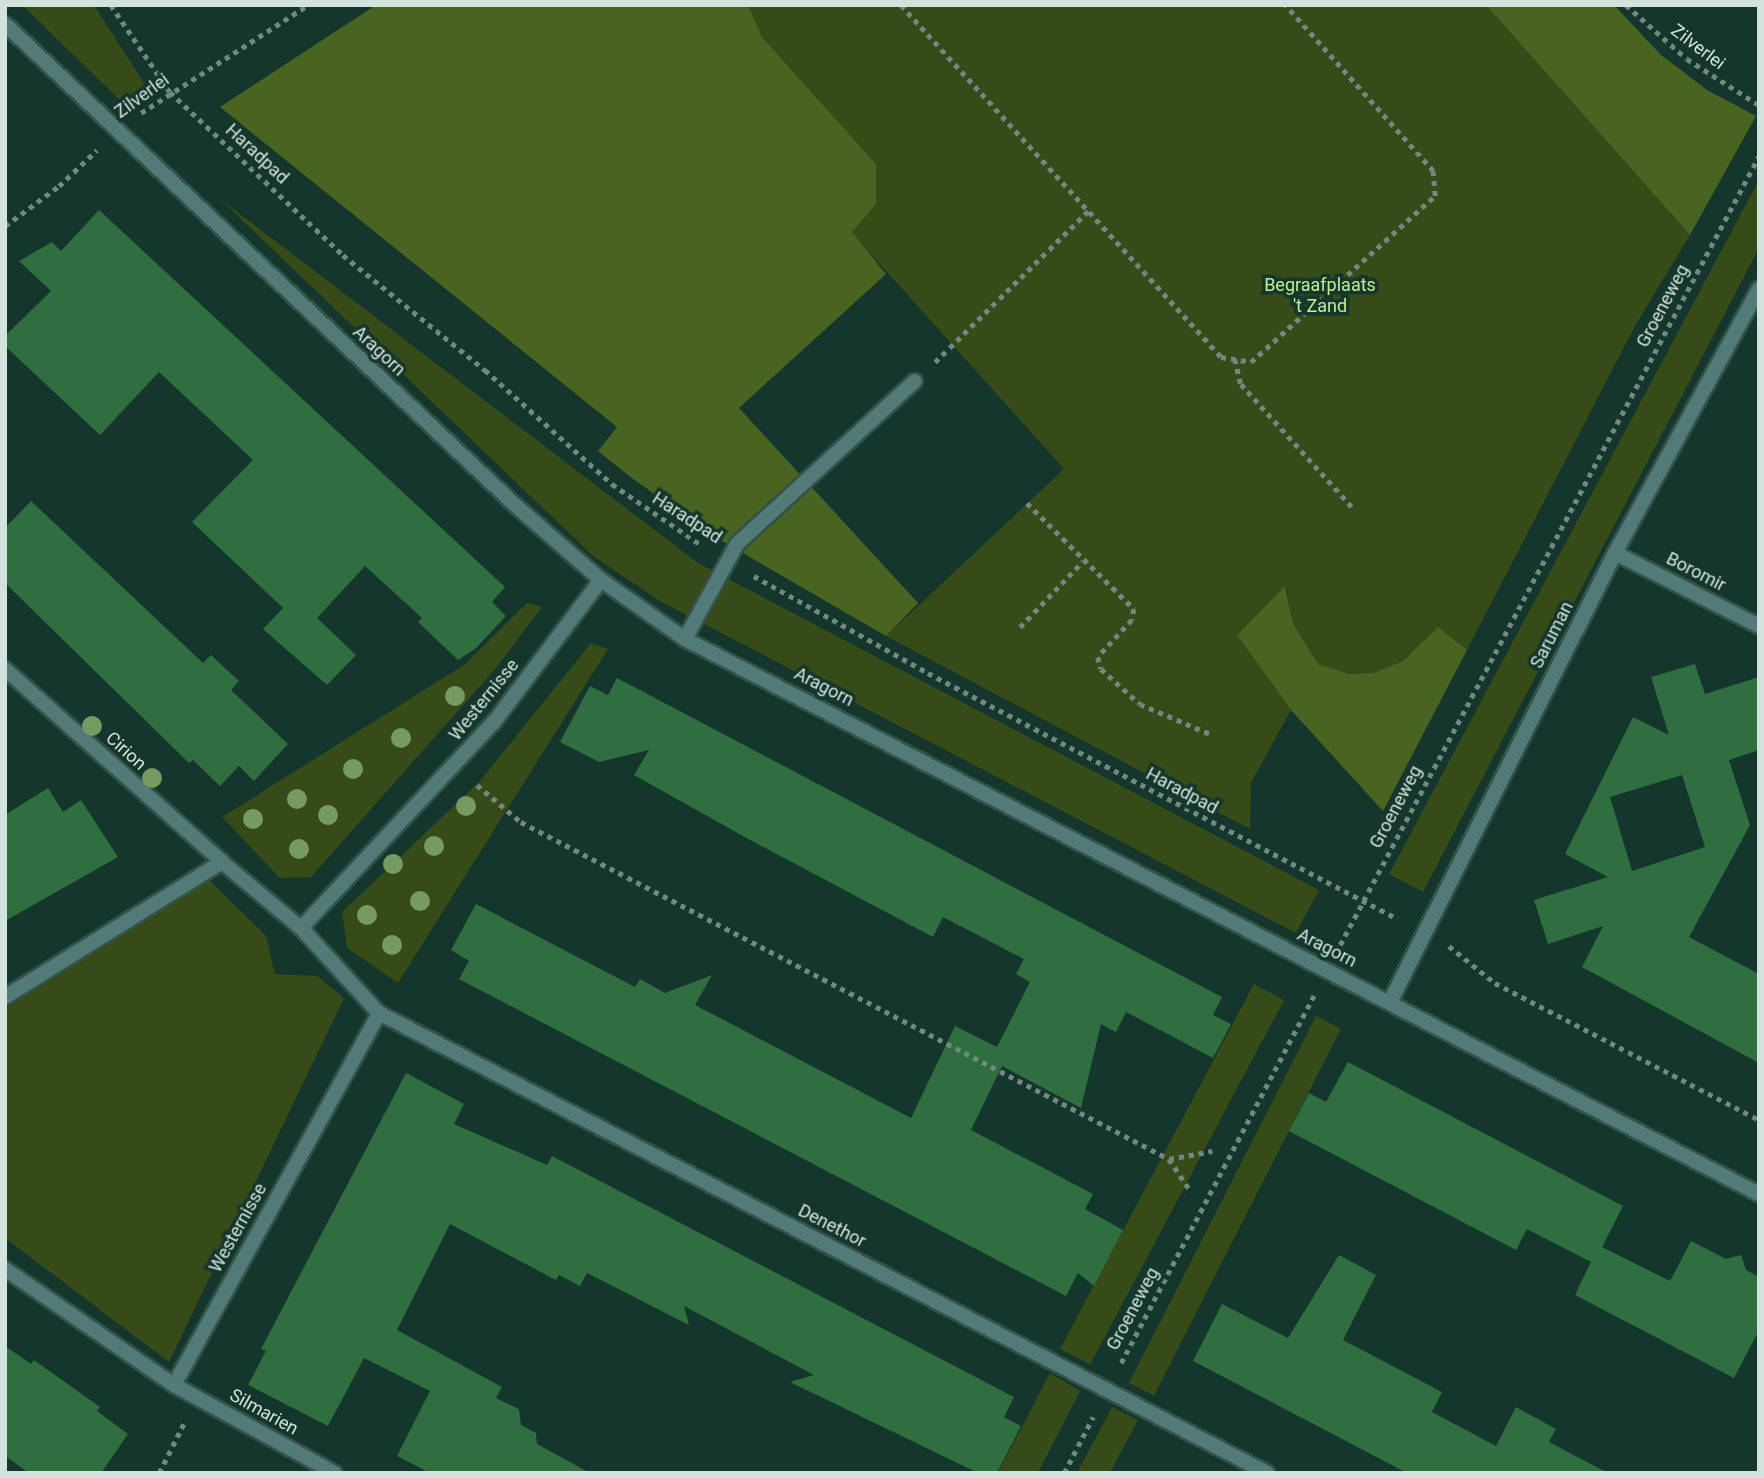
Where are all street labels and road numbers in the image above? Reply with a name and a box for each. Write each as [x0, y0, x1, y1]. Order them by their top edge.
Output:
street label: Zilverlei [1667, 20, 1729, 74]
street label: Zilverlei [111, 69, 173, 123]
street label: Haradpad [221, 119, 293, 189]
street label: Groeneweg [1632, 261, 1694, 351]
street label: Aragorn [348, 321, 410, 381]
street label: Haradpad [648, 488, 726, 548]
street label: Boromir [1663, 548, 1729, 596]
street label: Saruman [1526, 598, 1578, 672]
street label: Westernisse [445, 655, 523, 745]
street label: Aragorn [791, 663, 857, 711]
street label: Cirion [101, 727, 151, 775]
street label: Groeneweg [1365, 762, 1427, 852]
street label: Haradpad [1142, 763, 1222, 819]
street label: Aragorn [1294, 924, 1360, 972]
street label: Westernisse [205, 1180, 271, 1276]
street label: Denethor [795, 1200, 869, 1252]
street label: Groeneweg [1102, 1264, 1164, 1354]
street label: Silmarien [226, 1384, 302, 1440]

